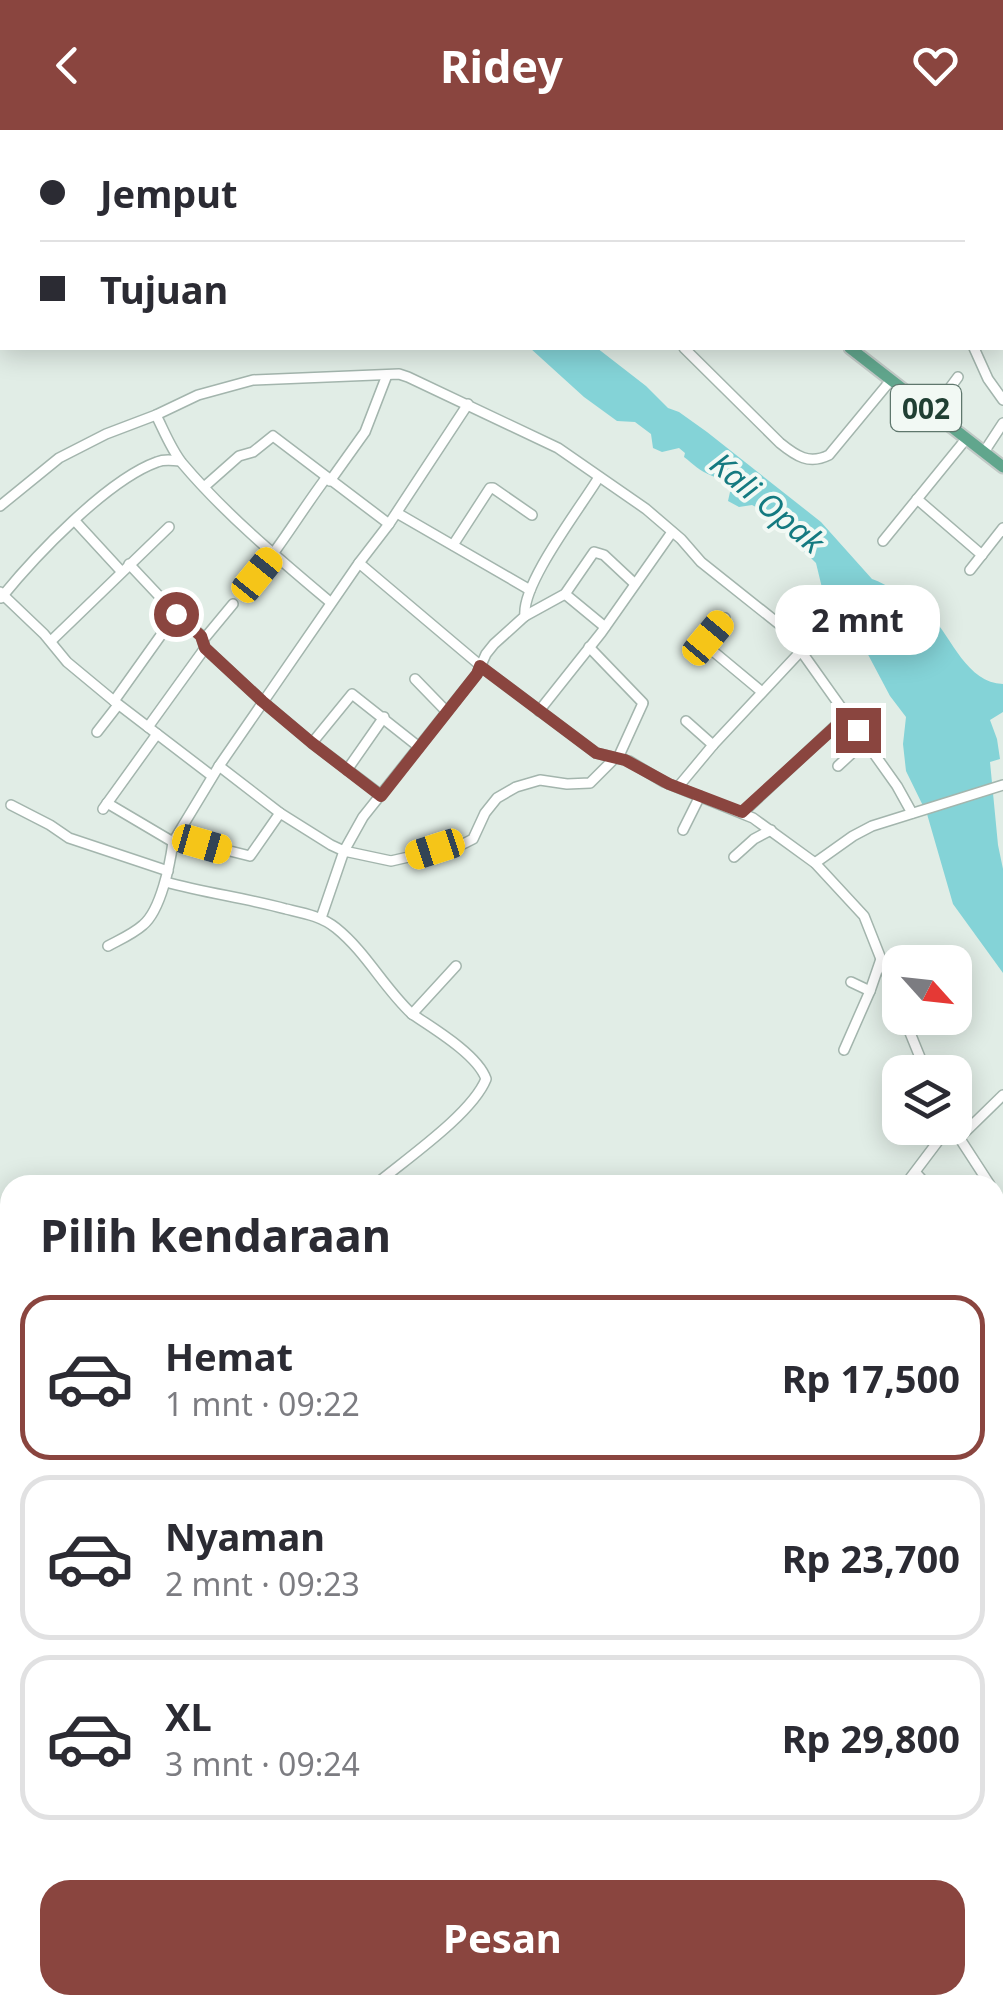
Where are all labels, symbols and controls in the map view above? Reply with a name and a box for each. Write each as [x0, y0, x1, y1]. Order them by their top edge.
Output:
text: Ridey [440, 35, 563, 96]
icon: back [40, 38, 95, 93]
icon: heart [908, 38, 963, 93]
text: Jemput [100, 167, 238, 219]
text: Tujuan [100, 263, 228, 315]
road number: 002 [891, 385, 961, 431]
water label: Kali Opak [702, 442, 835, 563]
car [226, 542, 288, 608]
callout: 2 mnt [776, 585, 940, 655]
route start [154, 592, 199, 637]
text: 2 mnt [811, 598, 904, 641]
car [677, 605, 739, 671]
route end [836, 708, 881, 753]
car [169, 821, 235, 867]
car [402, 825, 468, 873]
north arrow [882, 945, 972, 1035]
map controls [882, 945, 972, 1145]
button: layers [882, 1055, 972, 1145]
text: Pilih kendaraan [40, 1204, 391, 1265]
text: Hemat [165, 1330, 293, 1382]
icon: car [45, 1333, 135, 1423]
text: Rp 17,500 [782, 1352, 960, 1404]
text: 1 mnt · 09:22 [165, 1382, 360, 1425]
text: Nyaman [165, 1510, 325, 1562]
icon: car [45, 1513, 135, 1603]
text: Rp 23,700 [782, 1532, 960, 1584]
text: 2 mnt · 09:23 [165, 1562, 360, 1605]
text: XL [165, 1690, 212, 1742]
icon: car [45, 1693, 135, 1783]
text: Rp 29,800 [782, 1712, 960, 1764]
text: 3 mnt · 09:24 [165, 1742, 360, 1785]
button: Pesan [40, 1880, 965, 1995]

